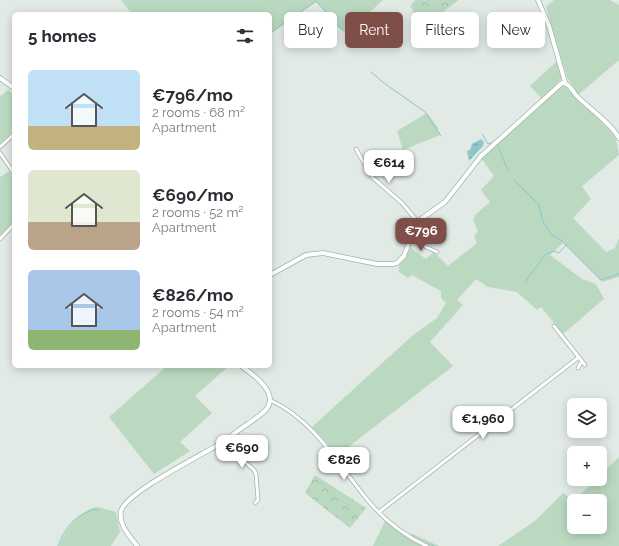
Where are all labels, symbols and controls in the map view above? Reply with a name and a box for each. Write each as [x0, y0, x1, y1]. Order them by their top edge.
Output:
chip: Buy [284, 12, 337, 48]
chip: Rent [345, 12, 403, 48]
chip: Filters [411, 12, 479, 48]
chip: New [487, 12, 545, 48]
icon: filters [234, 25, 256, 47]
text: 5 homes [28, 26, 96, 46]
text: €796/mo [152, 85, 233, 105]
icon: home [60, 86, 108, 134]
text: 2 rooms · 68 m² [152, 105, 245, 120]
text: Apartment [152, 120, 216, 135]
pin: €614 [365, 150, 413, 184]
text: €614 [373, 155, 405, 170]
text: €690/mo [152, 185, 234, 205]
icon: home [60, 186, 108, 234]
text: 2 rooms · 52 m² [152, 205, 243, 220]
pin: €796 [397, 218, 445, 252]
text: Apartment [152, 220, 216, 235]
text: €796 [404, 223, 438, 238]
text: €826/mo [152, 285, 233, 305]
icon: home [60, 286, 108, 334]
text: 2 rooms · 54 m² [152, 305, 244, 320]
text: Apartment [152, 320, 216, 335]
map controls [567, 398, 607, 534]
button: layers [567, 398, 607, 438]
pin: €1,960 [450, 406, 516, 440]
text: €1,960 [461, 411, 505, 426]
pin: €690 [218, 435, 266, 469]
text: €690 [225, 440, 259, 455]
button: + [567, 446, 607, 486]
pin: €826 [320, 447, 368, 481]
text: €826 [327, 452, 361, 467]
button: − [567, 494, 607, 534]

